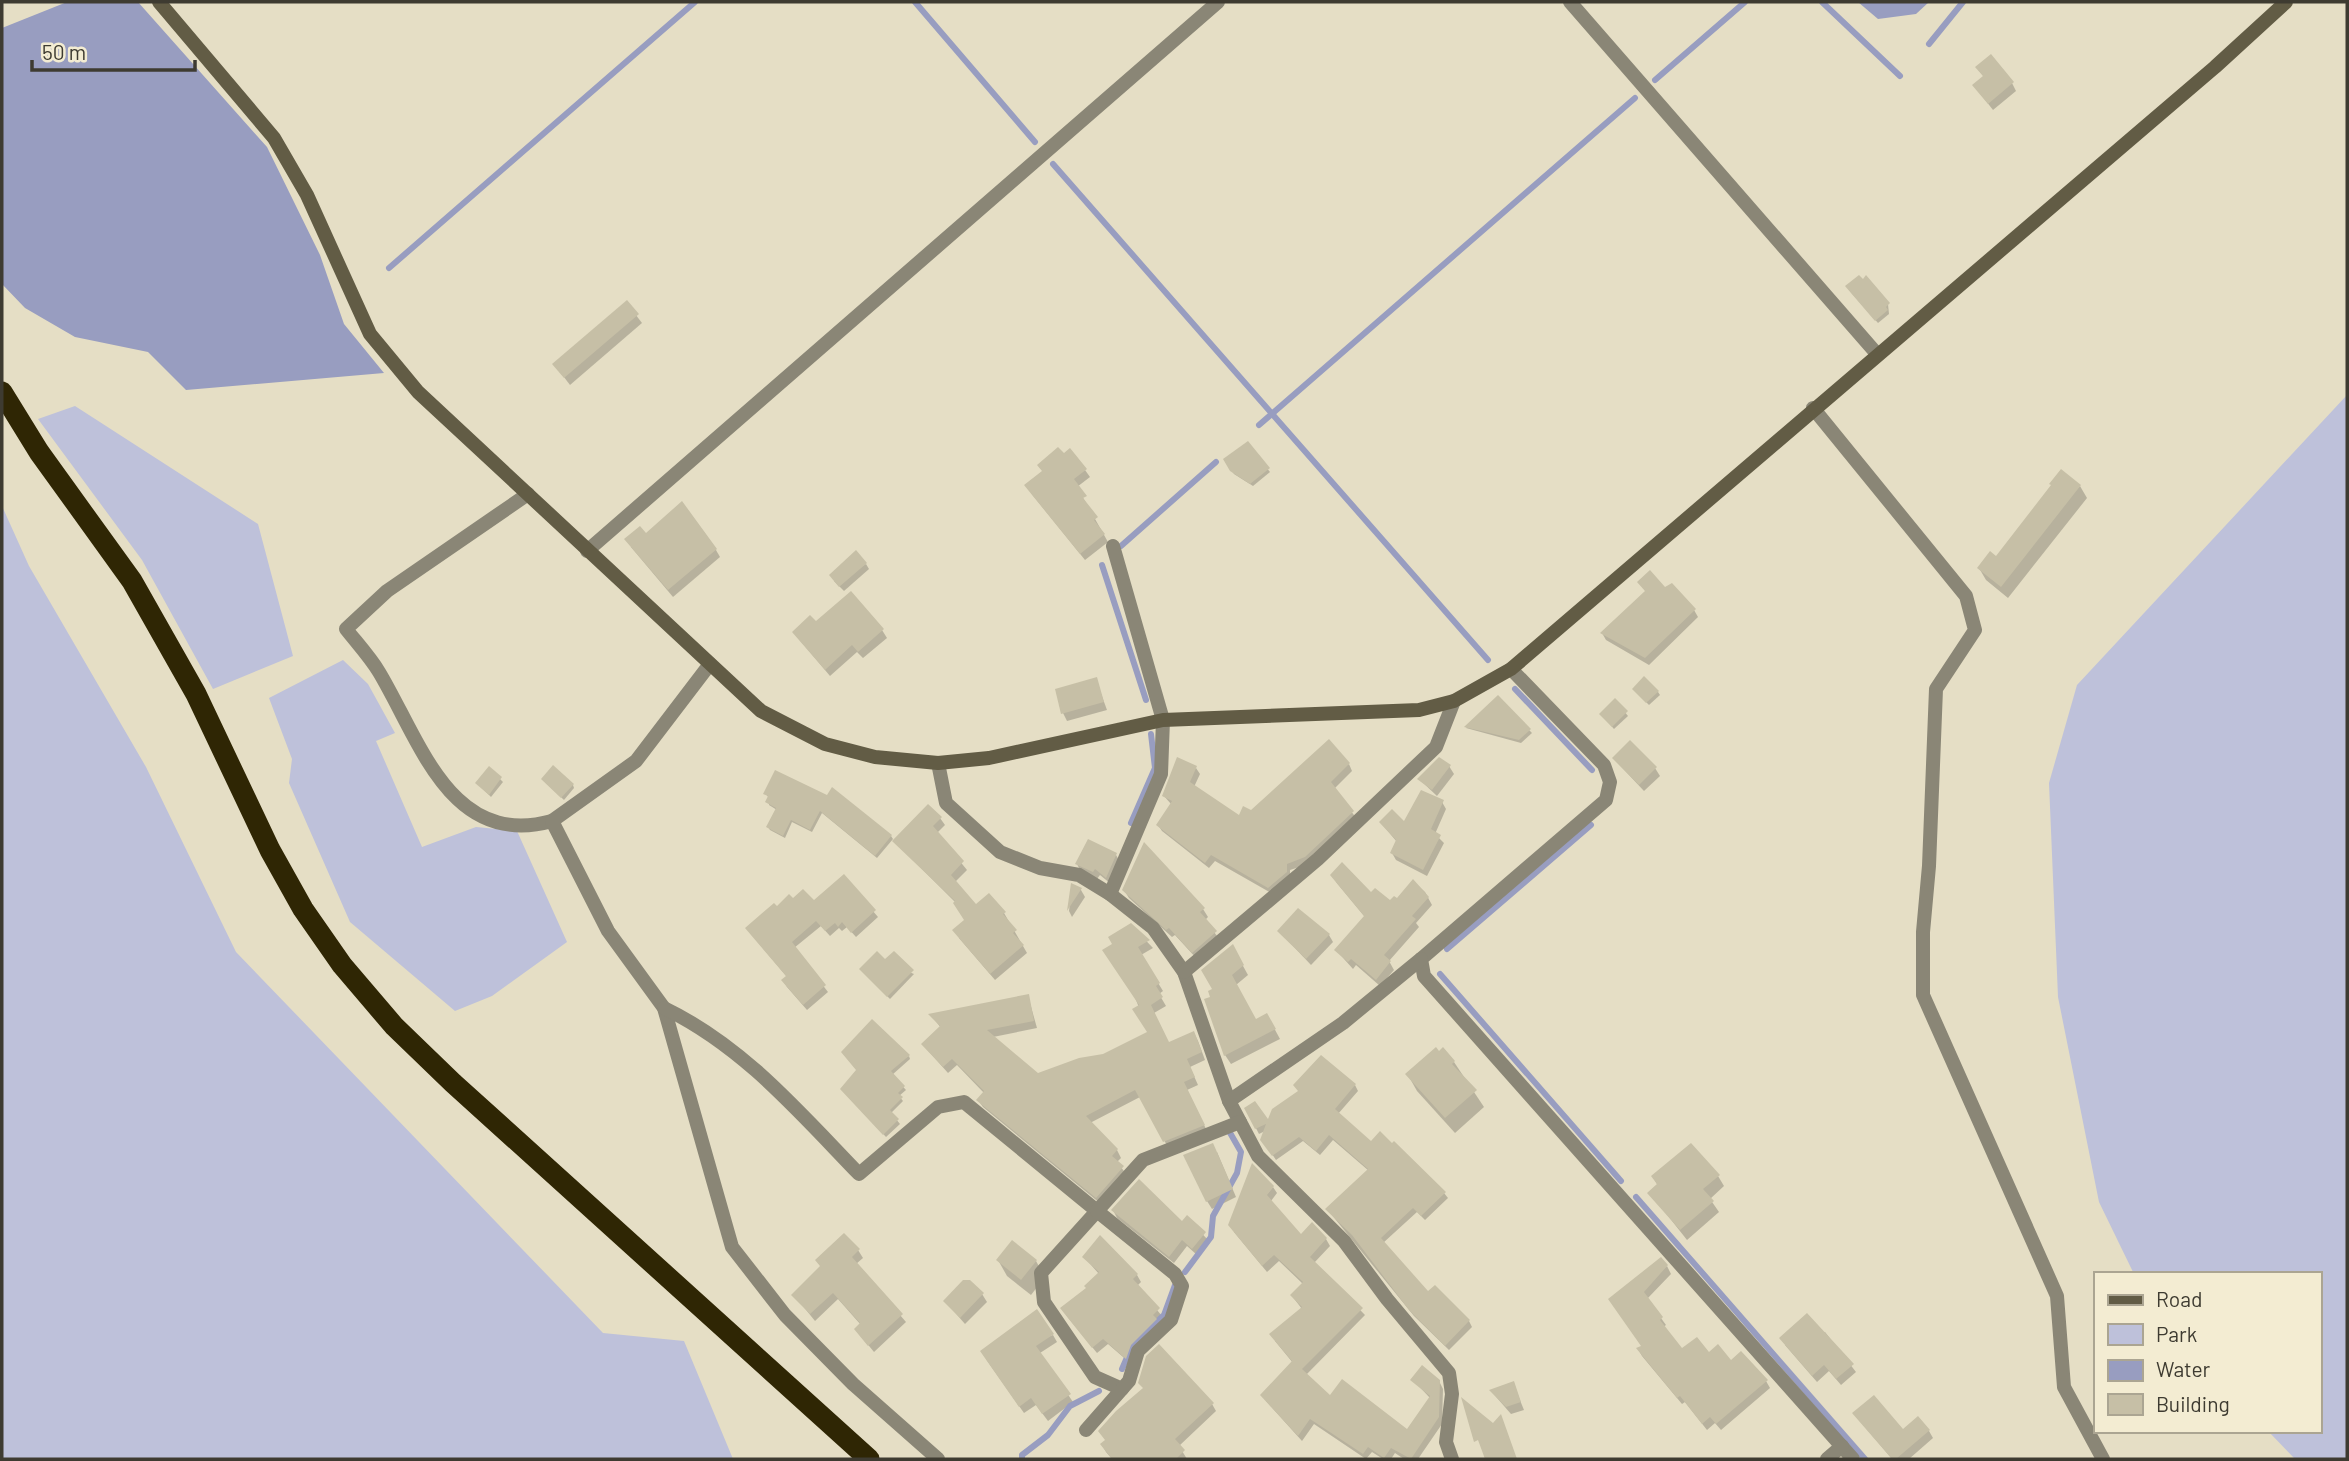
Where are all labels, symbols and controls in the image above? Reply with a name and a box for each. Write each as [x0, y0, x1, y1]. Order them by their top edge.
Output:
scale bar [32, 28, 194, 72]
text: 50 m [42, 39, 86, 64]
legend [2094, 1272, 2321, 1433]
text: Road [2156, 1286, 2202, 1311]
text: Park [2156, 1321, 2197, 1346]
text: Water [2156, 1356, 2211, 1381]
text: Building [2156, 1391, 2230, 1416]

